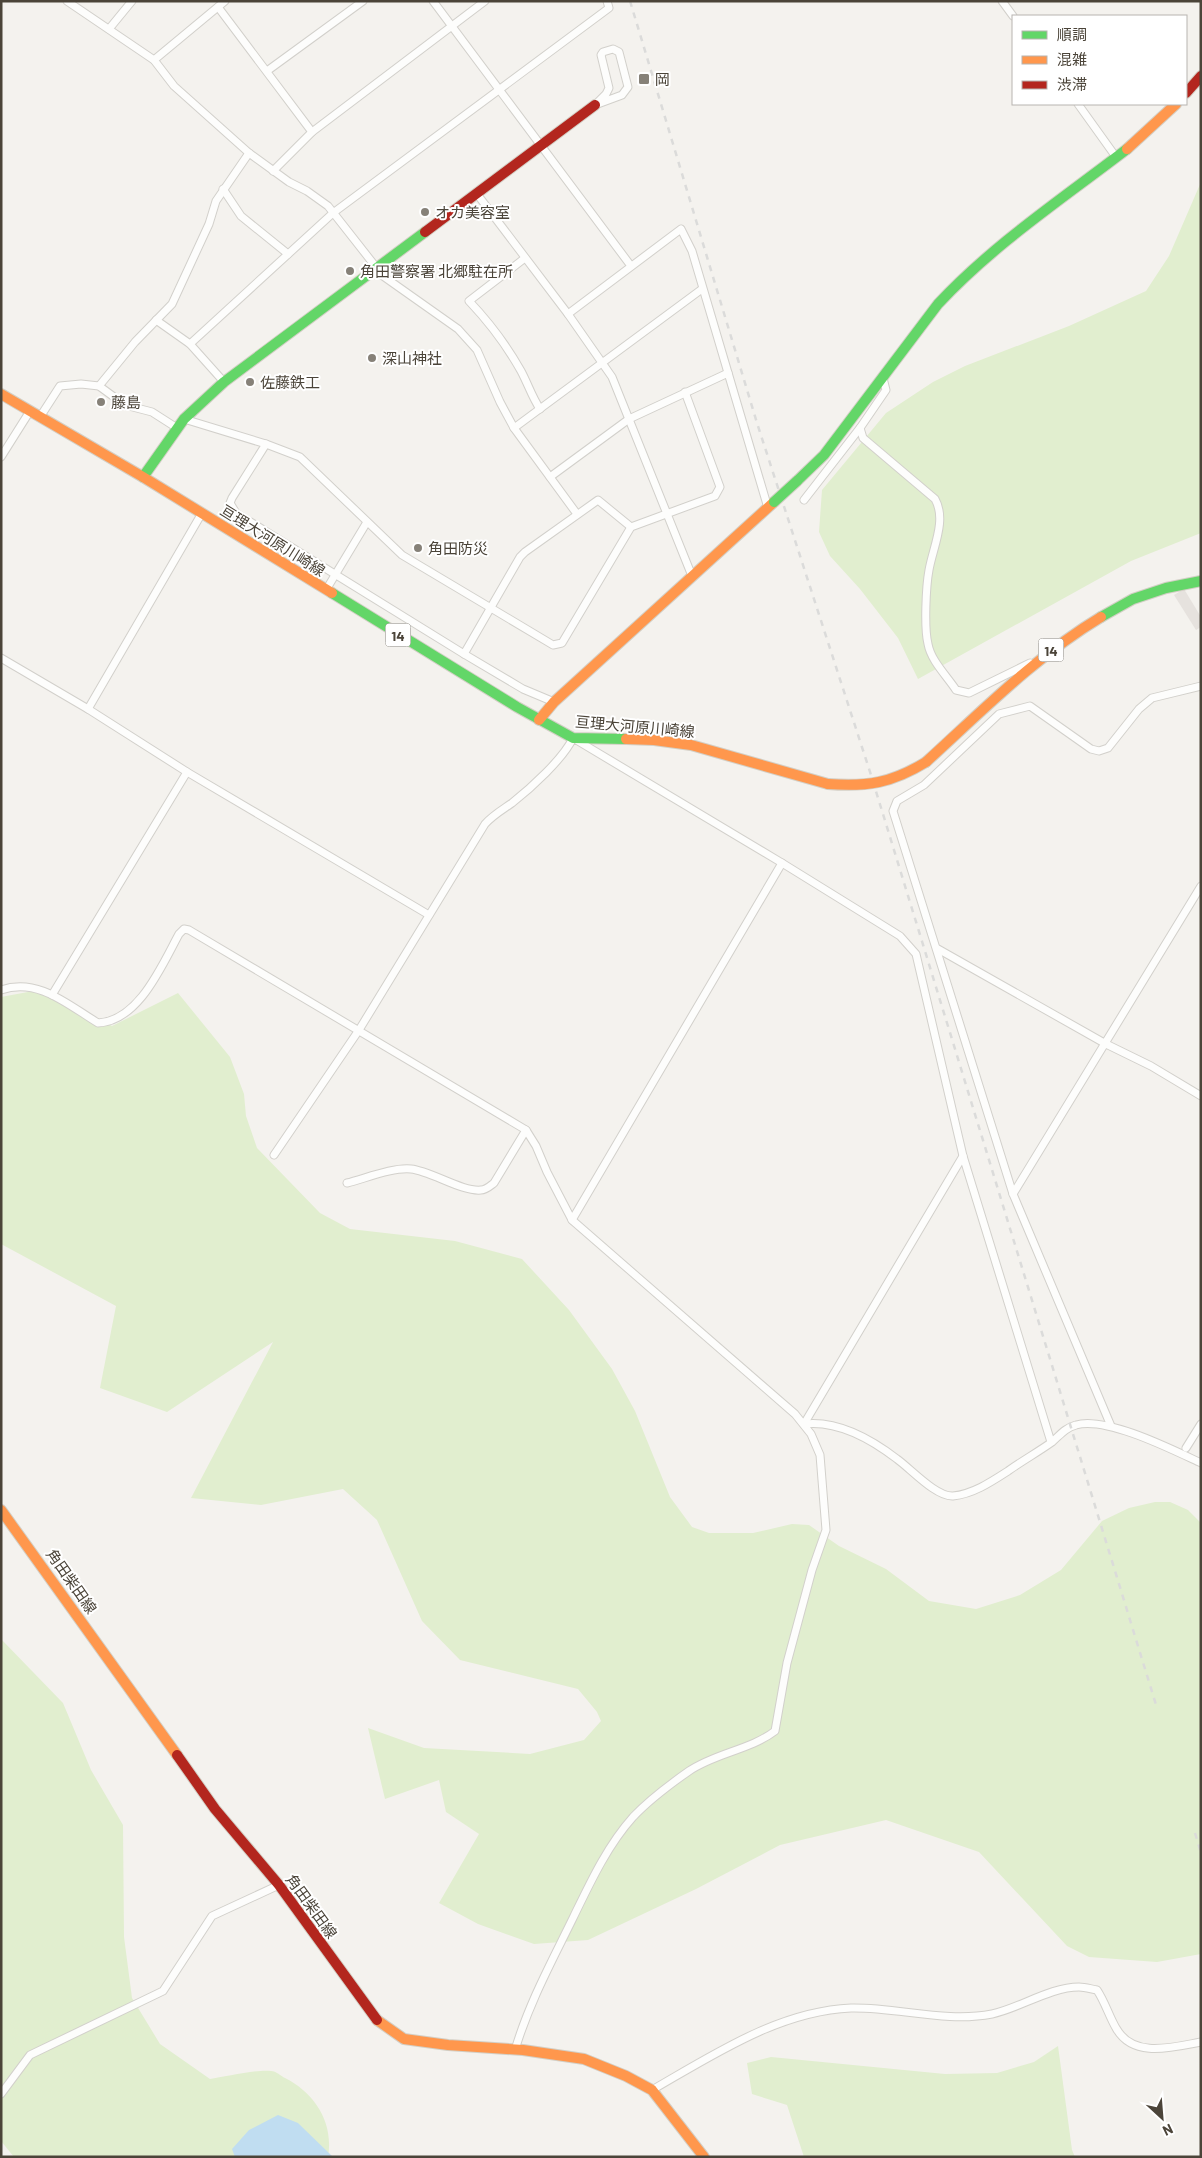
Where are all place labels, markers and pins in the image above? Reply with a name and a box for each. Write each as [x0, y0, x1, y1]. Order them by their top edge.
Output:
place label: 岡 [655, 70, 670, 88]
marker: 岡 [637, 72, 651, 86]
place label: オカ美容室 [435, 203, 510, 221]
marker: オカ美容室 [419, 206, 431, 218]
place label: 角田警察署 北郷駐在所 [360, 262, 513, 280]
marker: 角田警察署 北郷駐在所 [344, 265, 356, 277]
place label: 深山神社 [382, 349, 442, 367]
marker: 深山神社 [366, 352, 378, 364]
place label: 佐藤鉄工 [260, 373, 320, 391]
marker: 佐藤鉄工 [244, 376, 256, 388]
place label: 藤島 [111, 393, 141, 411]
marker: 藤島 [95, 396, 107, 408]
place label: 角田防災 [428, 539, 488, 557]
marker: 角田防災 [412, 542, 424, 554]

